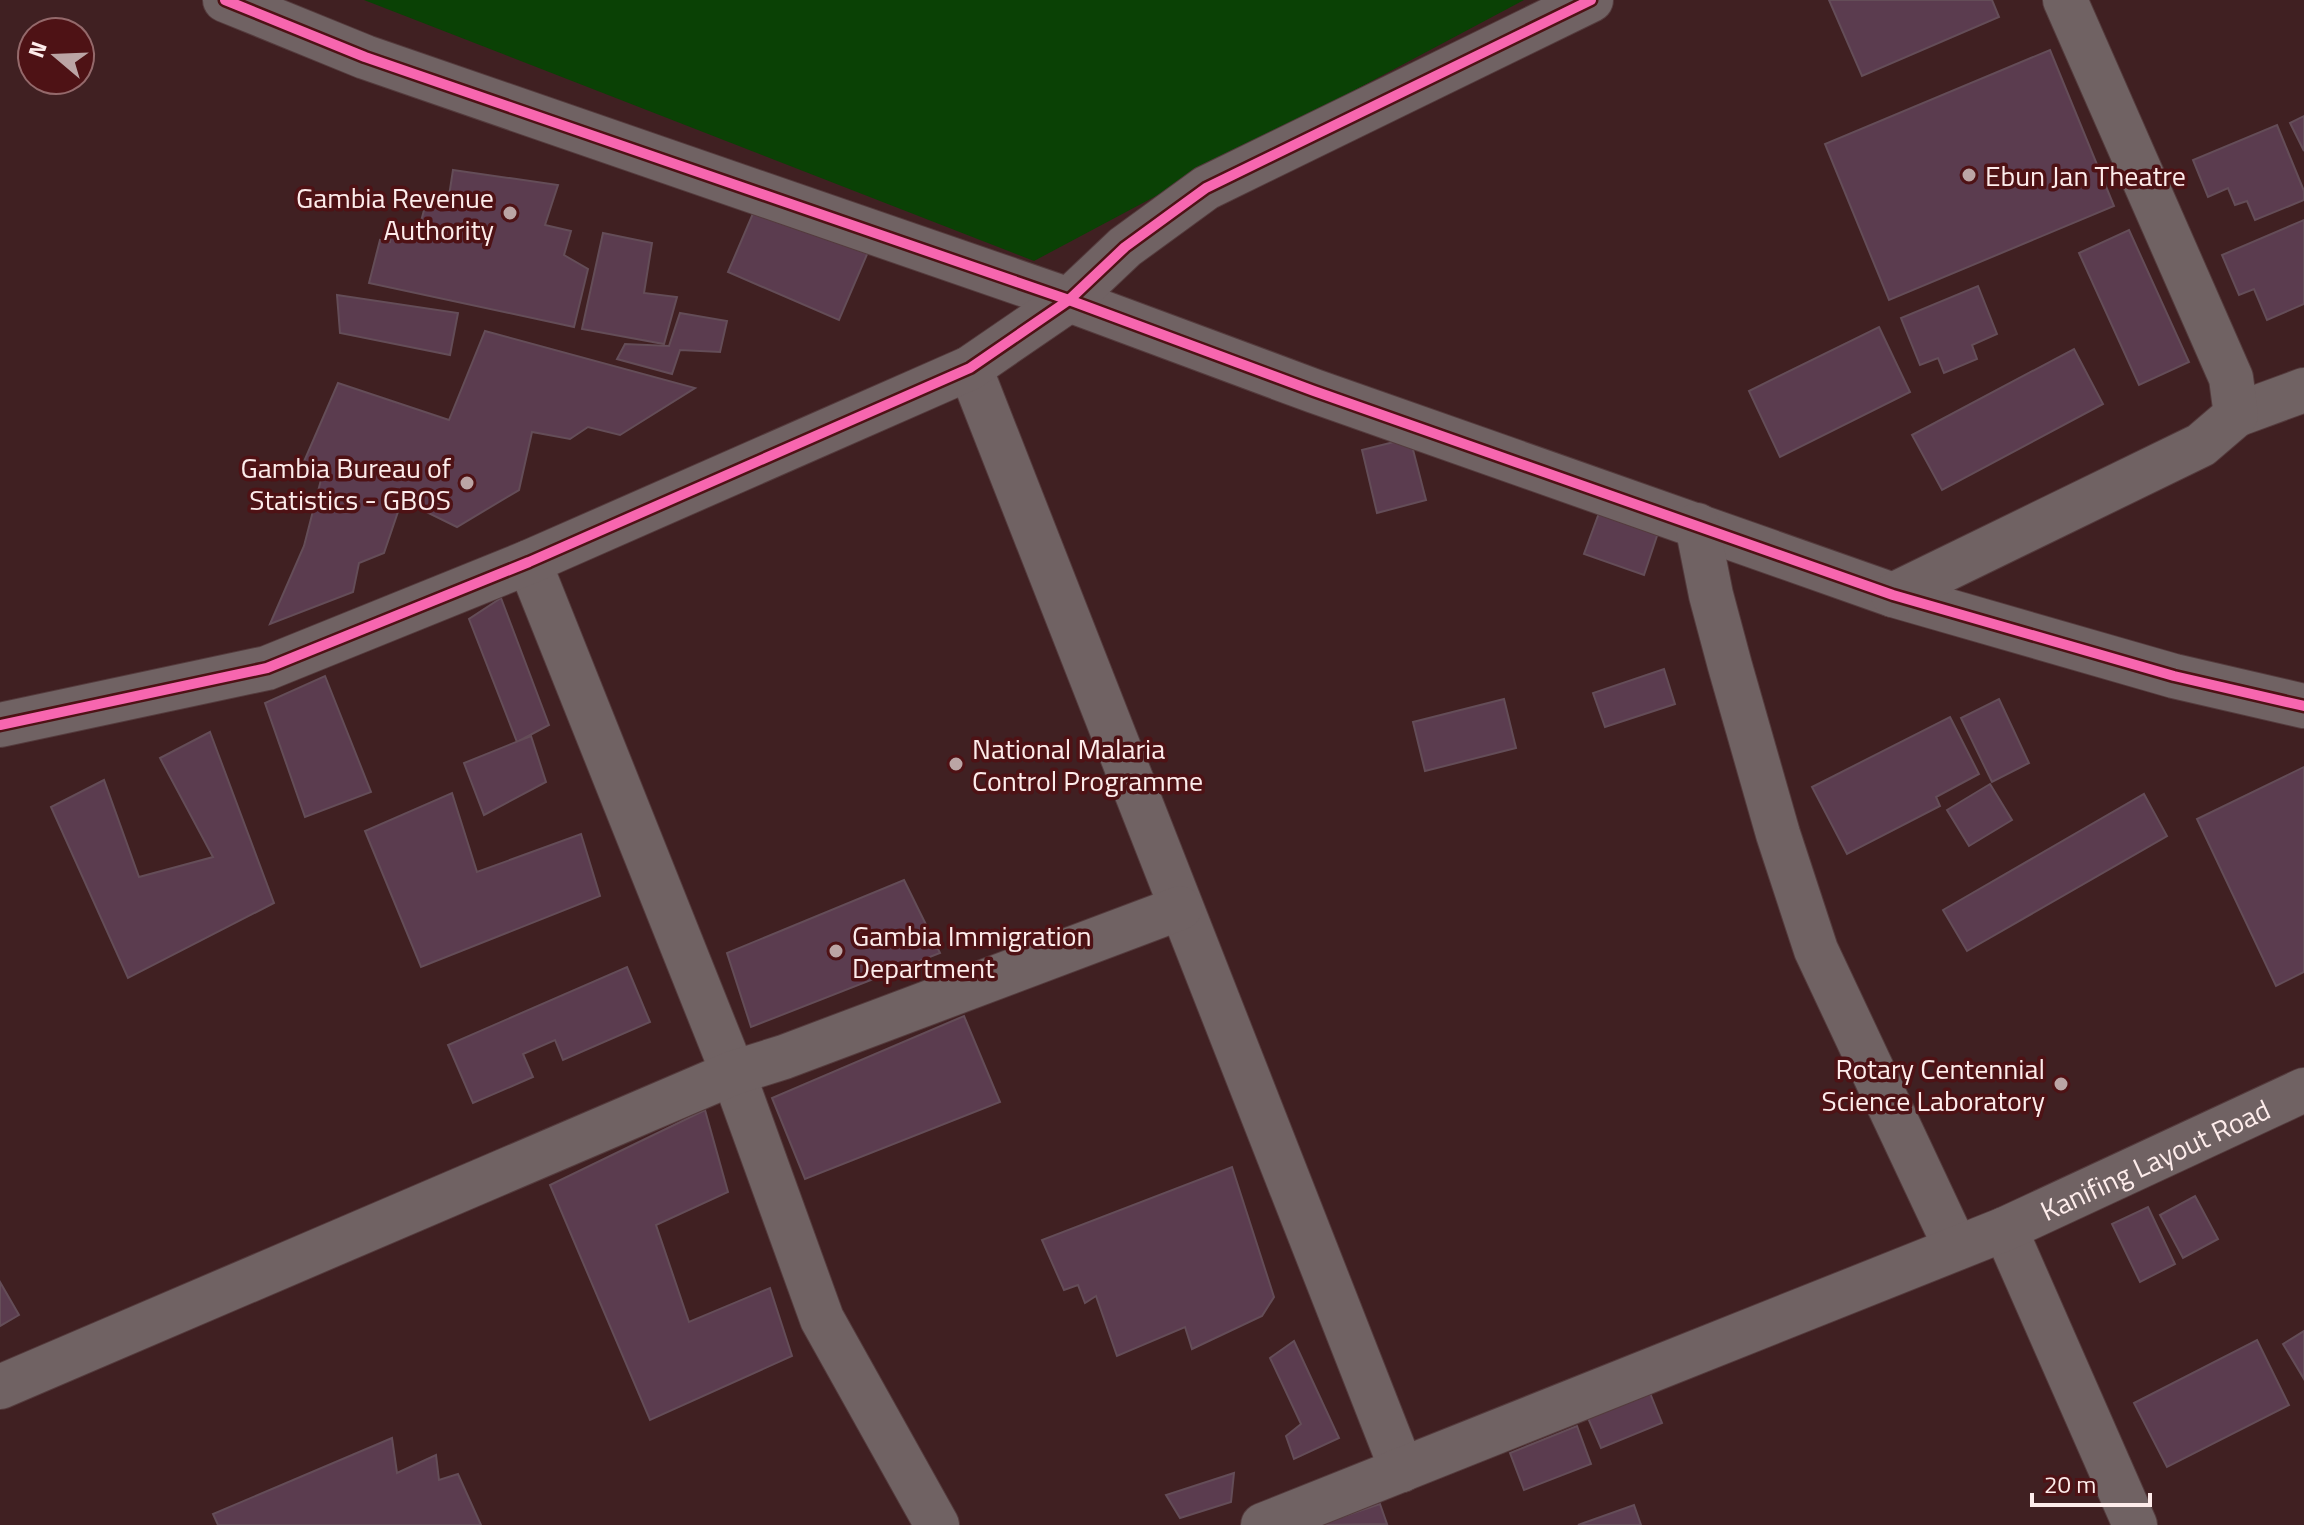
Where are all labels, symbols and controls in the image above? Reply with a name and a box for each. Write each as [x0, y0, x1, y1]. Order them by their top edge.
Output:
north arrow [16, 16, 96, 96]
text: N [19, 37, 56, 62]
place label: Ebun Jan Theatre [1985, 154, 2186, 197]
marker: Ebun Jan Theatre [1960, 166, 1978, 184]
place label: Gambia Revenue Authority [296, 176, 494, 251]
marker: Gambia Revenue Authority [501, 204, 519, 222]
place label: Gambia Bureau of Statistics - GBOS [240, 446, 452, 521]
marker: Gambia Bureau of Statistics - GBOS [458, 474, 476, 492]
place label: National Malaria Control Programme [972, 727, 1203, 802]
marker: National Malaria Control Programme [947, 755, 965, 773]
place label: Gambia Immigration Department [852, 914, 1091, 989]
marker: Gambia Immigration Department [827, 942, 845, 960]
place label: Rotary Centennial Science Laboratory [1821, 1047, 2045, 1122]
marker: Rotary Centennial Science Laboratory [2052, 1075, 2070, 1093]
street label: Kanifing Layout Road [2033, 1087, 2277, 1231]
scale bar [2032, 1457, 2150, 1507]
text: 20 m [2044, 1466, 2096, 1502]

